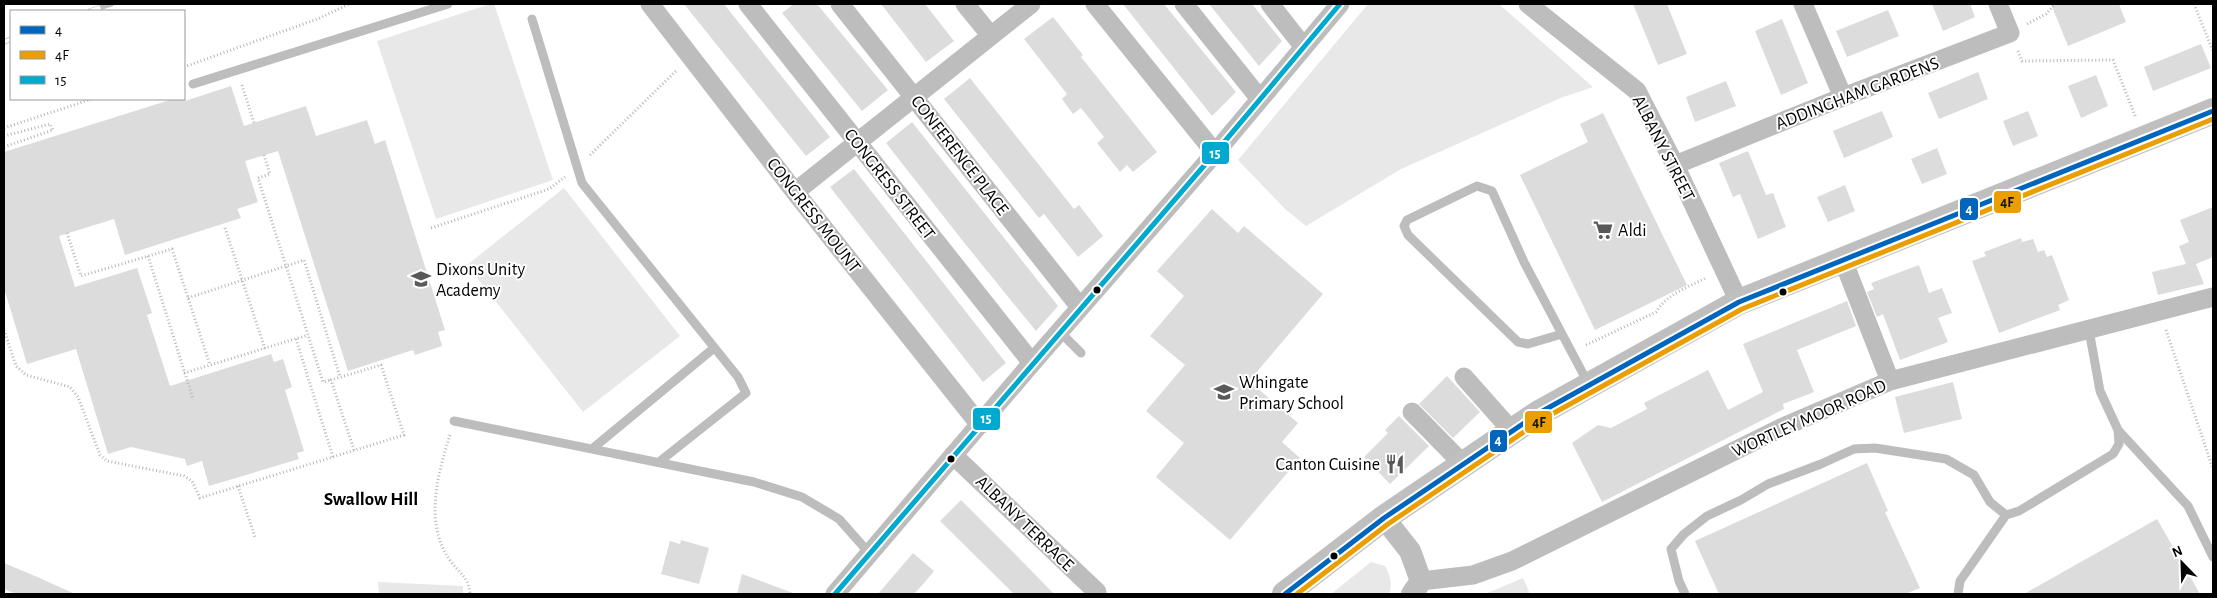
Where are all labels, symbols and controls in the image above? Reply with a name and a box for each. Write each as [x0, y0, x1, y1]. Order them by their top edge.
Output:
legend [10, 10, 185, 100]
text: 4 [55, 23, 62, 38]
text: 4F [55, 48, 69, 63]
street label: ADDINGHAM GARDENS [1773, 54, 1942, 133]
text: 15 [55, 73, 66, 88]
street label: CONFERENCE PLACE [907, 92, 1012, 219]
street label: ALBANY STREET [1629, 93, 1698, 204]
street label: CONGRESS STREET [840, 126, 938, 244]
line badge: 15 [1201, 141, 1230, 165]
text: 15 [1209, 147, 1221, 161]
street label: CONGRESS MOUNT [763, 155, 863, 276]
line badge: 4F [1993, 190, 2022, 214]
text: 4F [2000, 196, 2014, 210]
line badge: 4 [1959, 197, 1979, 221]
text: 4 [1965, 203, 1973, 217]
supermarket icon: Aldi [1592, 219, 1614, 241]
place label: Aldi [1618, 222, 1647, 240]
place label: Dixons Unity Academy [436, 261, 525, 300]
school or university icon: Dixons Unity Academy [410, 268, 432, 290]
unlabelled marker [1092, 285, 1102, 295]
unlabelled marker [1778, 287, 1788, 297]
place label: Whingate Primary School [1239, 374, 1344, 413]
street label: WORTLEY MOOR ROAD [1729, 377, 1889, 461]
school or university icon: Whingate Primary School [1213, 381, 1235, 403]
line badge: 15 [972, 407, 1001, 431]
line badge: 4F [1524, 410, 1553, 434]
text: 15 [980, 412, 992, 426]
text: 4F [1532, 416, 1546, 430]
line badge: 4 [1489, 429, 1508, 453]
text: 4 [1494, 434, 1502, 448]
restaurant icon: Canton Cuisine [1384, 453, 1406, 475]
unlabelled marker [946, 454, 956, 464]
place label: Canton Cuisine [1276, 456, 1380, 474]
street label: ALBANY TERRACE [972, 473, 1077, 575]
district label: Swallow Hill [324, 490, 418, 509]
north arrow [2157, 538, 2207, 588]
text: N [2170, 544, 2185, 560]
unlabelled marker [1329, 551, 1339, 561]

